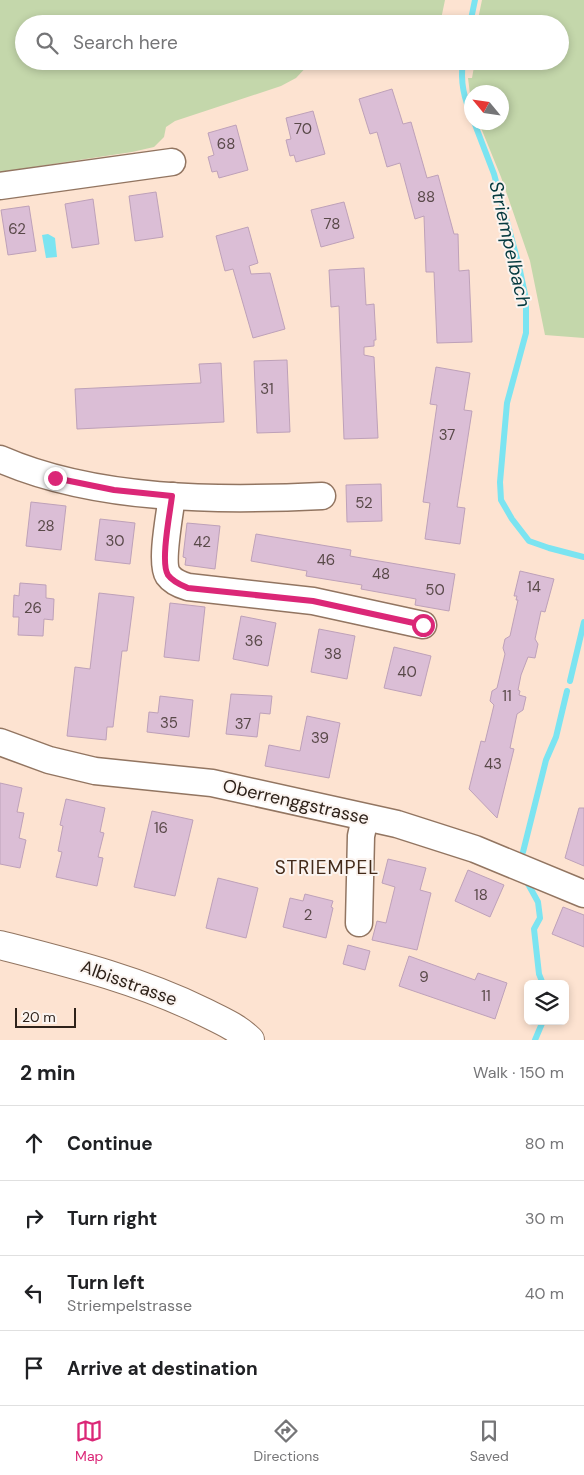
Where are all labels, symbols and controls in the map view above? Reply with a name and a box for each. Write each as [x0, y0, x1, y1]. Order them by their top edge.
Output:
search box [15, 15, 569, 70]
icon: search [33, 29, 61, 57]
text: Search here [73, 30, 178, 55]
north arrow [464, 85, 509, 130]
house number: 70 [294, 119, 312, 139]
house number: 68 [217, 134, 235, 154]
water label: Striempelbach [483, 178, 537, 310]
house number: 88 [417, 187, 435, 207]
house number: 78 [324, 214, 340, 234]
house number: 62 [8, 219, 26, 239]
house number: 31 [260, 379, 274, 399]
house number: 37 [439, 425, 455, 445]
route end [44, 467, 67, 490]
house number: 52 [355, 493, 373, 513]
house number: 28 [37, 516, 55, 536]
house number: 30 [105, 531, 125, 551]
house number: 42 [193, 532, 211, 552]
house number: 46 [317, 550, 335, 570]
house number: 48 [372, 564, 390, 584]
house number: 14 [527, 577, 541, 597]
house number: 50 [425, 580, 445, 600]
house number: 26 [24, 598, 42, 618]
route start [412, 614, 435, 637]
house number: 36 [245, 631, 263, 651]
house number: 38 [324, 644, 342, 664]
house number: 40 [397, 662, 417, 682]
house number: 11 [502, 686, 512, 706]
house number: 35 [160, 713, 178, 733]
house number: 37 [235, 714, 251, 734]
house number: 39 [311, 728, 329, 748]
house number: 43 [484, 754, 502, 774]
street label: Oberrenggstrasse [220, 773, 372, 831]
house number: 16 [154, 818, 168, 838]
district label: STRIEMPEL [275, 855, 379, 880]
house number: 18 [474, 885, 488, 905]
house number: 2 [304, 905, 312, 925]
street label: Albisstrasse [77, 954, 181, 1012]
house number: 9 [419, 967, 429, 987]
map controls [524, 980, 569, 1025]
button: layers [524, 980, 569, 1025]
house number: 11 [481, 986, 491, 1006]
scale bar [15, 1005, 76, 1028]
text: 20 m [22, 1008, 56, 1026]
text: 2 min [20, 1059, 76, 1087]
text: Walk · 150 m [473, 1062, 564, 1083]
icon: ahead [20, 1129, 48, 1157]
text: Continue [67, 1131, 153, 1156]
text: 80 m [525, 1133, 564, 1154]
icon: right [20, 1204, 48, 1232]
text: Turn right [67, 1206, 157, 1231]
text: 30 m [525, 1208, 564, 1229]
text: Turn left [67, 1270, 145, 1295]
icon: left [20, 1279, 48, 1307]
text: 40 m [525, 1283, 564, 1304]
text: Striempelstrasse [67, 1295, 192, 1316]
icon: arrive [20, 1354, 48, 1382]
text: Arrive at destination [67, 1356, 258, 1381]
tab: Map [75, 1417, 103, 1465]
tab: Directions [254, 1417, 319, 1465]
tab: Saved [470, 1417, 509, 1465]

